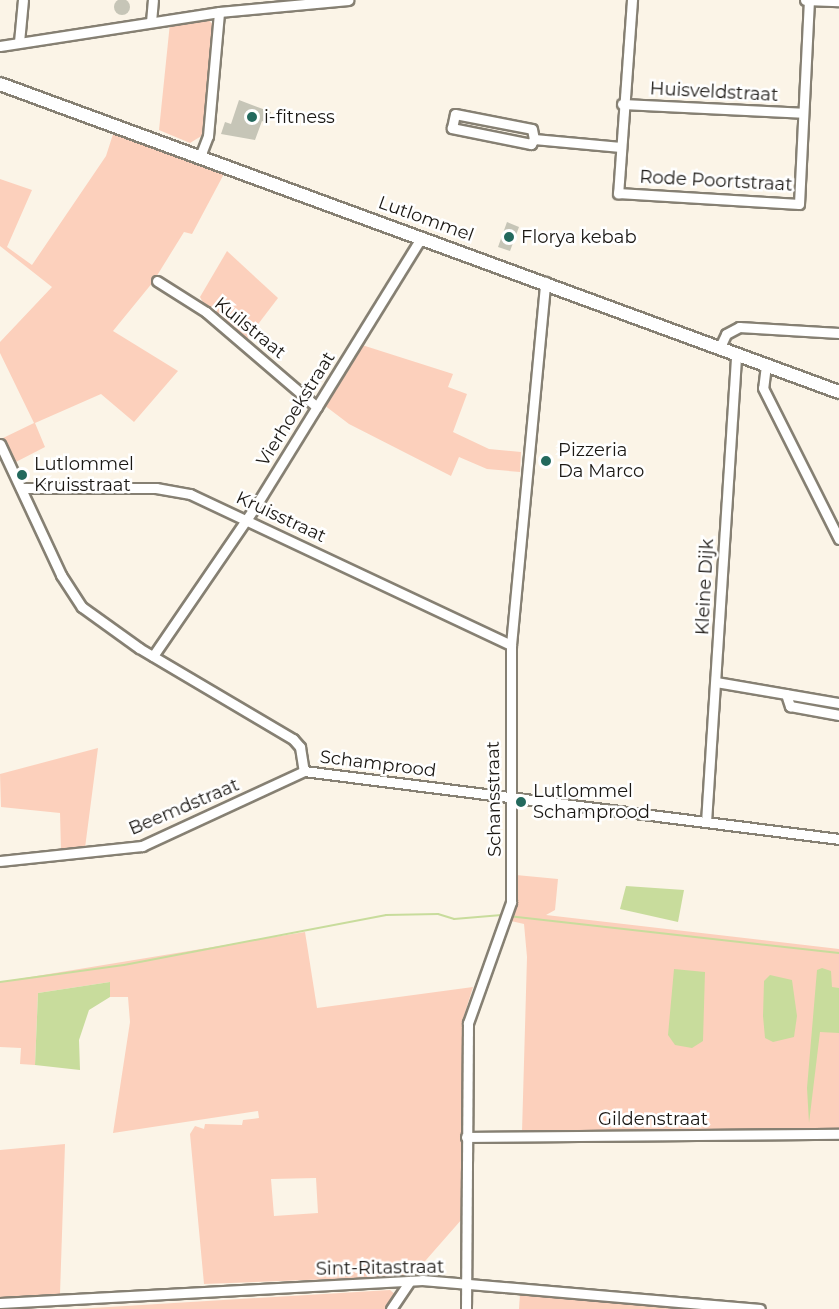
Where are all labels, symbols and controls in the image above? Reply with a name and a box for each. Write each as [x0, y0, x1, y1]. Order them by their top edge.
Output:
street label: Huisveldstraat [649, 78, 779, 106]
place label: i-fitness [264, 106, 335, 128]
marker: i-fitness [245, 110, 259, 124]
street label: Rode Poortstraat [639, 166, 793, 196]
street label: Lutlommel [375, 192, 477, 246]
place label: Florya kebab [521, 226, 637, 248]
marker: Florya kebab [502, 230, 516, 244]
street label: Kuilstraat [210, 293, 290, 363]
street label: Vierhoekstraat [252, 348, 340, 470]
place label: Pizzeria Da Marco [558, 440, 644, 482]
place label: Lutlommel Kruisstraat [34, 454, 134, 496]
marker: Pizzeria Da Marco [539, 454, 553, 468]
marker: Lutlommel Kruisstraat [15, 468, 29, 482]
street label: Kruisstraat [233, 487, 329, 547]
street label: Kleine Dijk [692, 538, 718, 636]
street label: Schansstraat [482, 741, 506, 857]
street label: Schamprood [319, 746, 437, 782]
street label: Beemdstraat [126, 774, 242, 840]
place label: Lutlommel Schamprood [533, 781, 650, 824]
marker: Lutlommel Schamprood [514, 795, 528, 809]
street label: Gildenstraat [598, 1108, 708, 1130]
street label: Sint-Ritastraat [316, 1256, 444, 1280]

